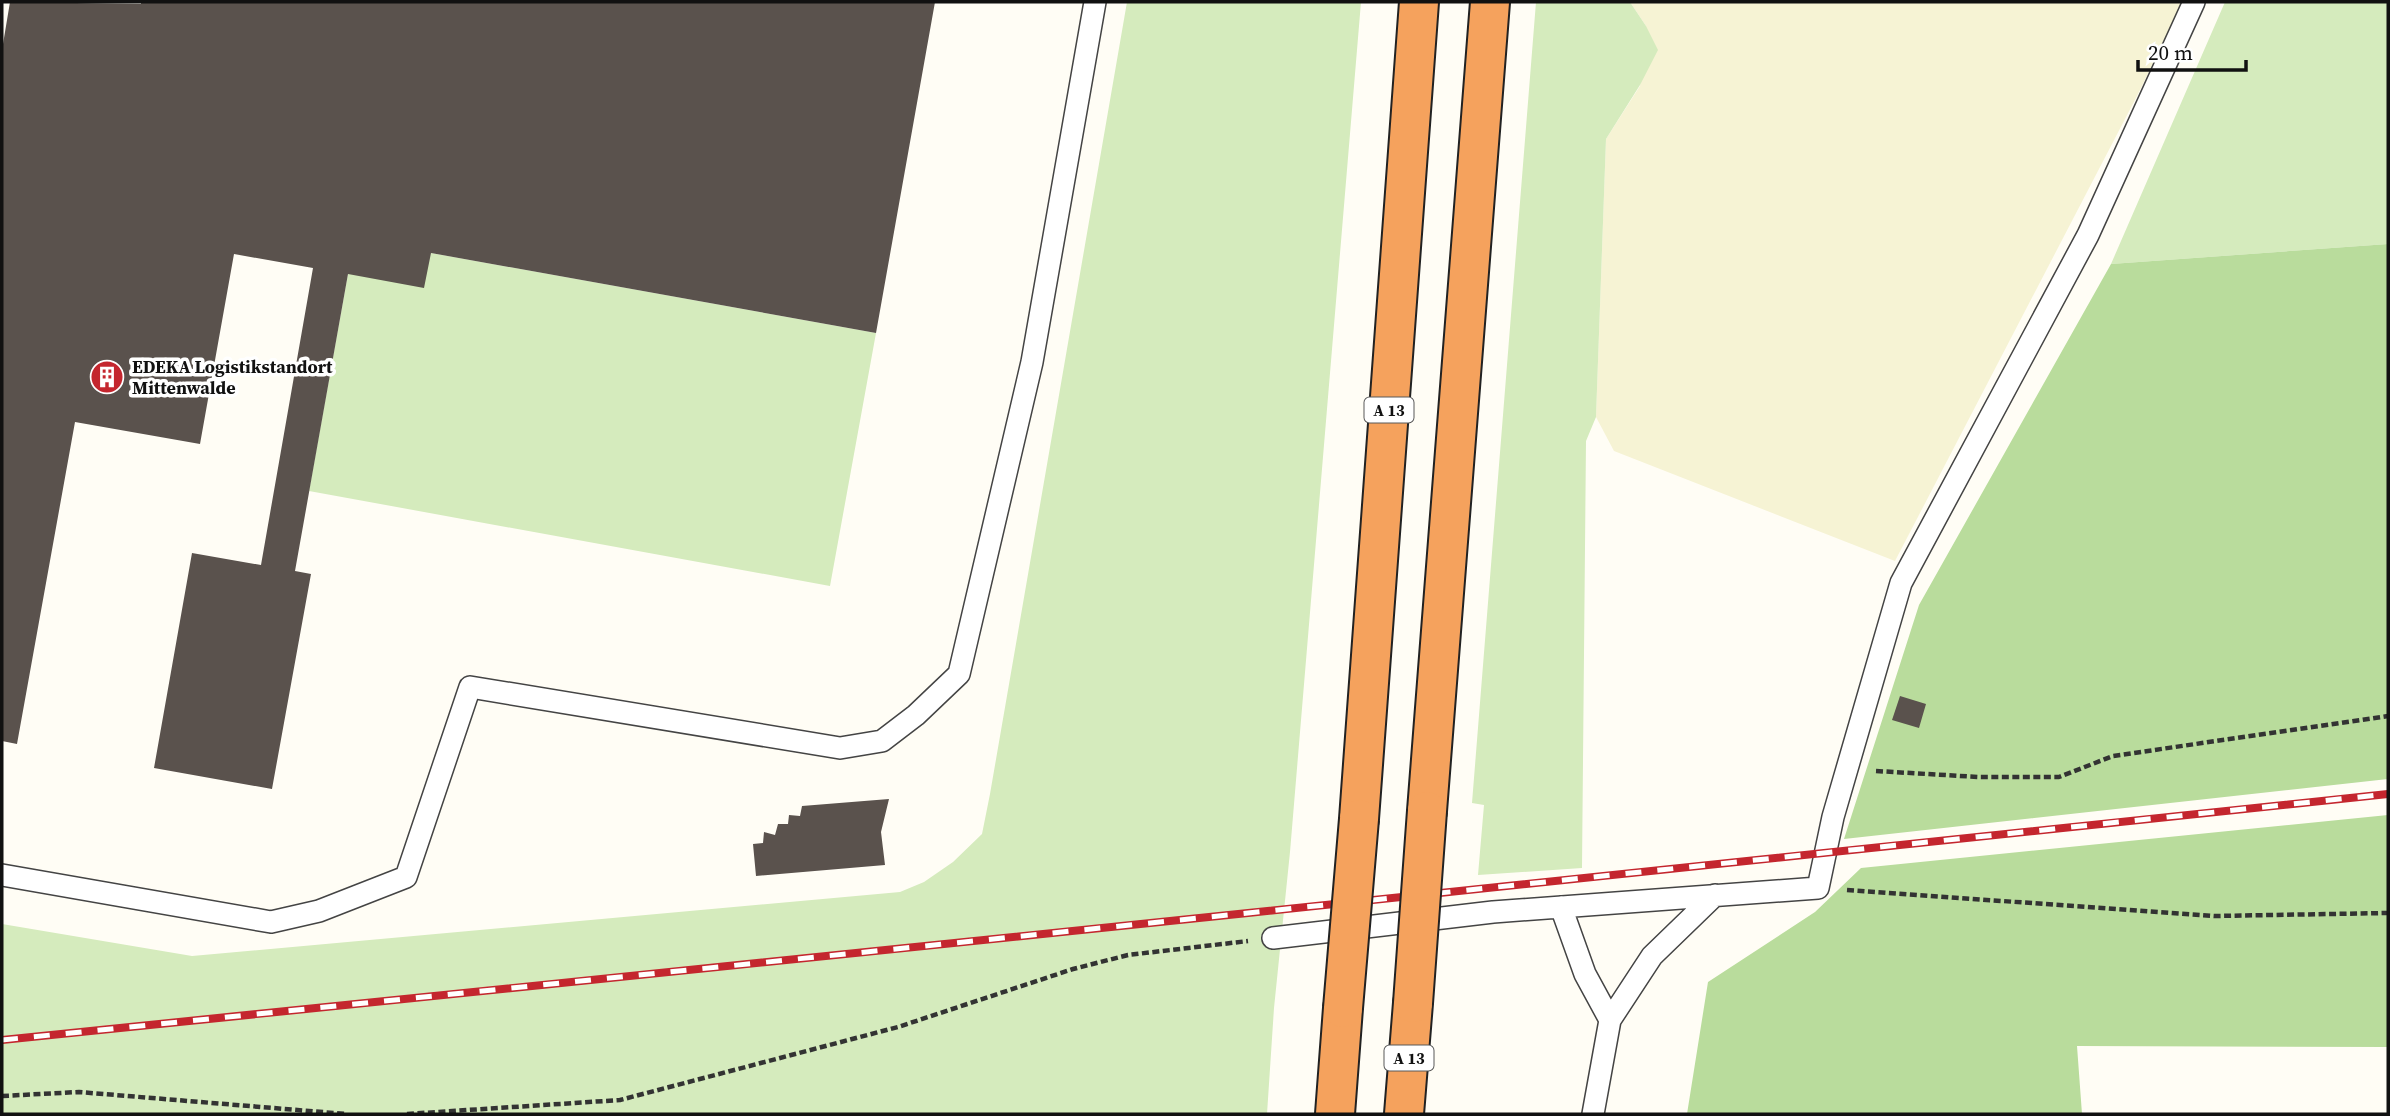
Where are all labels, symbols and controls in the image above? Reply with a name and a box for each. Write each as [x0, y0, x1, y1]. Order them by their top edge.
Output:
scale bar [2138, 28, 2246, 72]
text: 20 m [2148, 38, 2193, 67]
place label: EDEKA Logistikstandort Mittenwalde [132, 354, 333, 400]
building icon: EDEKA Logistikstandort Mittenwalde [88, 358, 126, 396]
road number: A 13 [1364, 398, 1414, 422]
road number: A 13 [1384, 1046, 1434, 1070]

